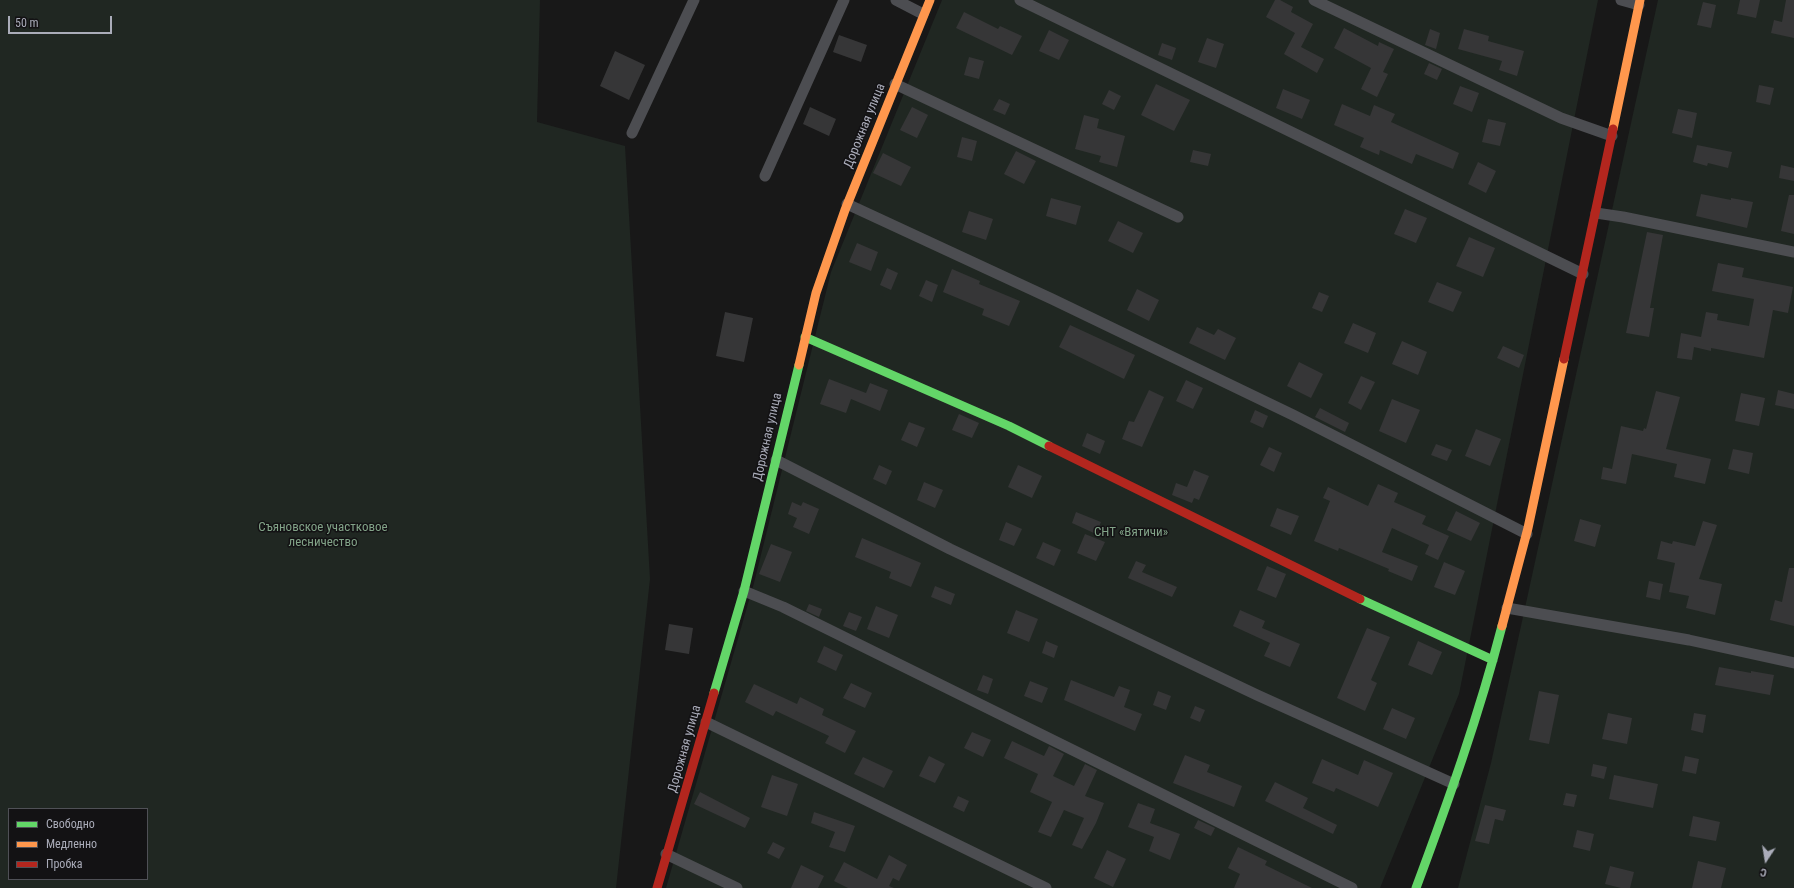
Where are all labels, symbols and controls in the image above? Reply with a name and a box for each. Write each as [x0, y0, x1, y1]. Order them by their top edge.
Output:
scale bar [10, 8, 114, 34]
text: 50 m [15, 16, 39, 30]
street label: Дорожная улица [841, 81, 889, 171]
street label: Дорожная улица [750, 391, 786, 483]
park label: Съяновское участковое лесничество [258, 520, 388, 551]
park label: СНТ «Вятичи» [1094, 525, 1168, 541]
street label: Дорожная улица [665, 704, 705, 794]
legend [8, 808, 148, 880]
text: Свободно [46, 817, 95, 831]
text: Медленно [46, 837, 97, 851]
north arrow [1746, 840, 1786, 880]
text: Пробка [46, 857, 83, 871]
text: С [1759, 865, 1768, 879]

